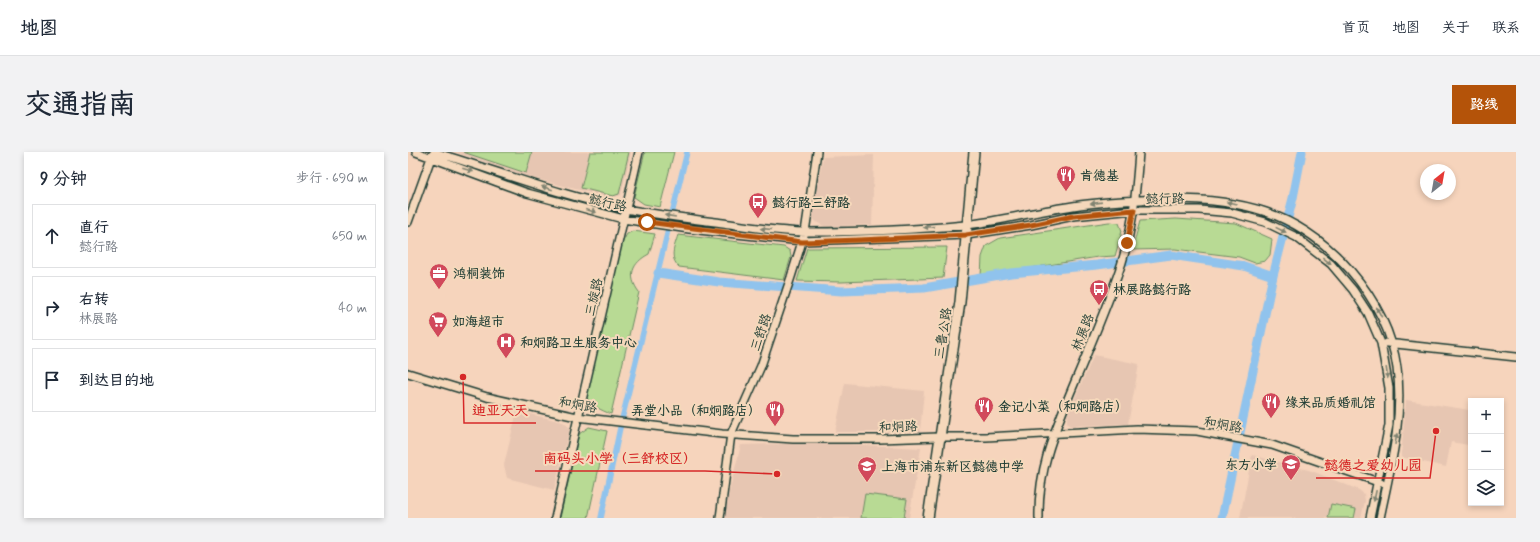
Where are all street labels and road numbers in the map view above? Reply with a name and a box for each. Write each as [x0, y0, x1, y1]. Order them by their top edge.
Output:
street label: 懿行路 [587, 191, 629, 216]
street label: 懿行路 [1145, 191, 1185, 208]
street label: 三旋路 [582, 276, 607, 318]
street label: 三鲁公路 [931, 306, 956, 360]
street label: 三舒路 [747, 311, 776, 354]
street label: 林展路 [1068, 311, 1099, 354]
street label: 和炯路 [557, 394, 598, 417]
street label: 和炯路 [1202, 414, 1243, 437]
street label: 和炯路 [878, 418, 918, 437]

